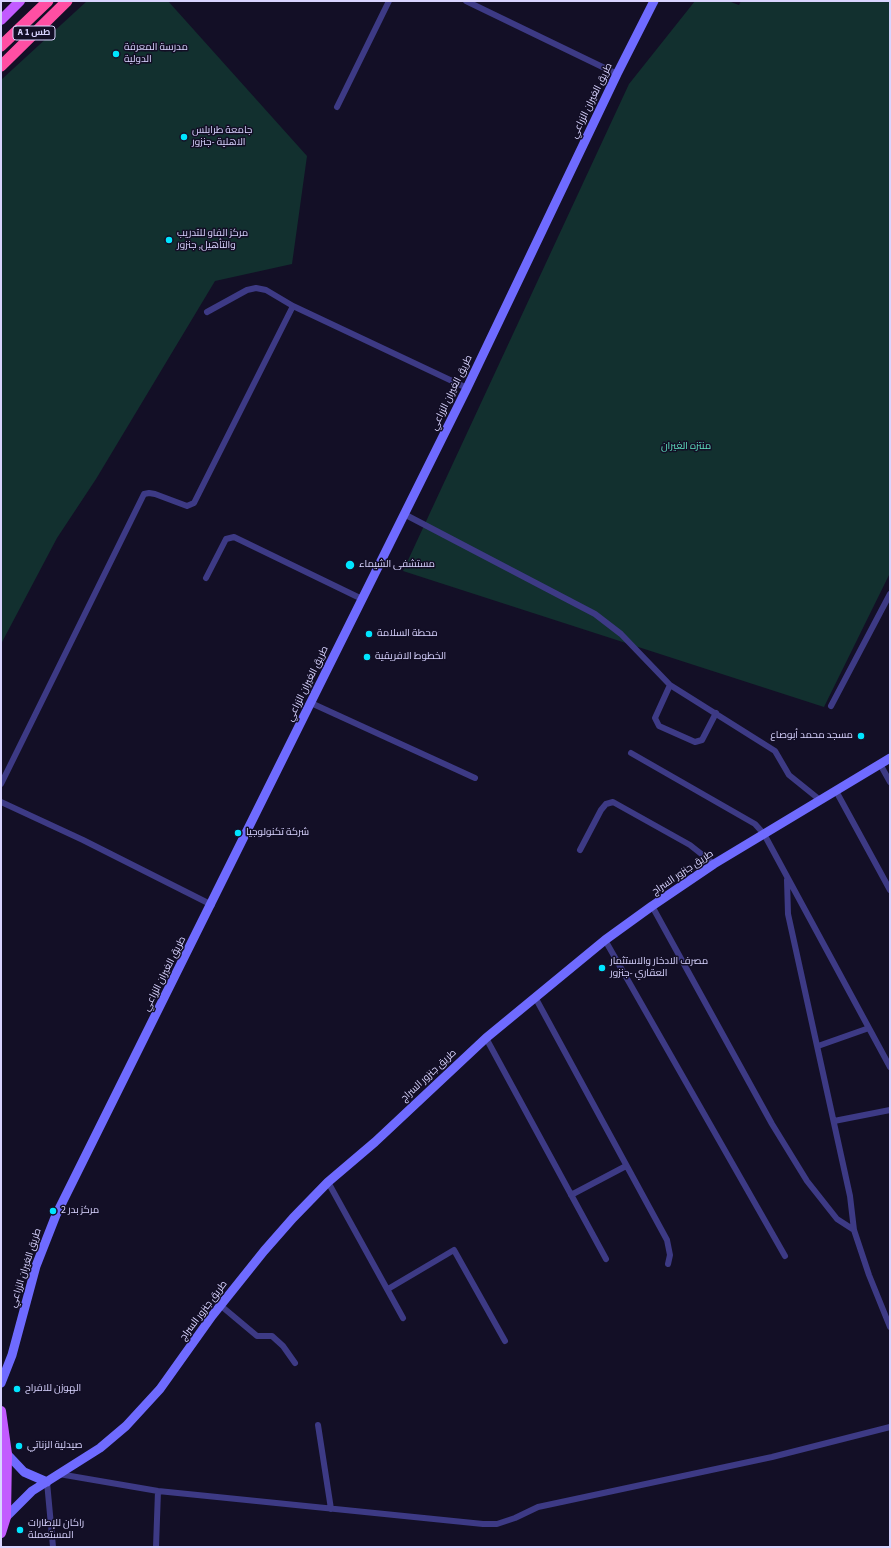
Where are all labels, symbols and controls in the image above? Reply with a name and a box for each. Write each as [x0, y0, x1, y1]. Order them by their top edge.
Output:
road number: A 1 طس [13, 26, 55, 40]
place label: مدرسة المعرفة الدولية [124, 42, 188, 66]
marker: مدرسة المعرفة الدولية [111, 49, 121, 59]
street label: طريق الغيران الزراعي [569, 61, 615, 141]
place label: جامعة طرابلس الاهلية -جنزور [192, 125, 252, 148]
marker: جامعة طرابلس الاهلية -جنزور [179, 132, 189, 142]
place label: مركز الفاو للتدريب والتأهيل, جنزور [177, 228, 248, 252]
marker: مركز الفاو للتدريب والتأهيل, جنزور [164, 235, 174, 245]
street label: طريق الغيران الزراعي [429, 353, 475, 433]
park label: منتزه الغيران [661, 441, 711, 453]
marker: مستشفى الشيماء [344, 559, 356, 571]
place label: مستشفى الشيماء [359, 559, 435, 571]
place label: محطة السلامة [377, 628, 438, 640]
marker: محطة السلامة [364, 629, 374, 639]
street label: طريق الغيران الزراعي [285, 644, 331, 724]
place label: الخطوط الافريقية [375, 651, 446, 663]
marker: الخطوط الافريقية [362, 652, 372, 662]
place label: مسجد محمد أبوصاع [770, 730, 853, 742]
marker: مسجد محمد أبوصاع [856, 731, 866, 741]
place label: شركة تكنولوجيا [246, 827, 309, 839]
marker: شركة تكنولوجيا [233, 828, 243, 838]
street label: طريق جنزور السراج [650, 848, 716, 898]
street label: طريق الغيران الزراعي [141, 935, 189, 1013]
place label: مصرف الادخار والاستثمار العقاري -جنزور [610, 956, 708, 980]
marker: مصرف الادخار والاستثمار العقاري -جنزور [597, 963, 607, 973]
street label: طريق جنزور السراج [399, 1047, 459, 1105]
place label: مركز بدر 2 [61, 1205, 99, 1217]
marker: مركز بدر 2 [48, 1206, 58, 1216]
street label: طريق الغيران الزراعي [8, 1227, 44, 1309]
street label: طريق جنزور السراج [178, 1279, 230, 1343]
place label: الهوزن للافراح [25, 1383, 81, 1395]
marker: الهوزن للافراح [12, 1384, 22, 1394]
place label: صيدلية الزناتي [27, 1440, 83, 1452]
marker: صيدلية الزناتي [14, 1441, 24, 1451]
place label: راكان للإطارات المستعملة [28, 1518, 84, 1542]
marker: راكان للإطارات المستعملة [15, 1525, 25, 1535]

